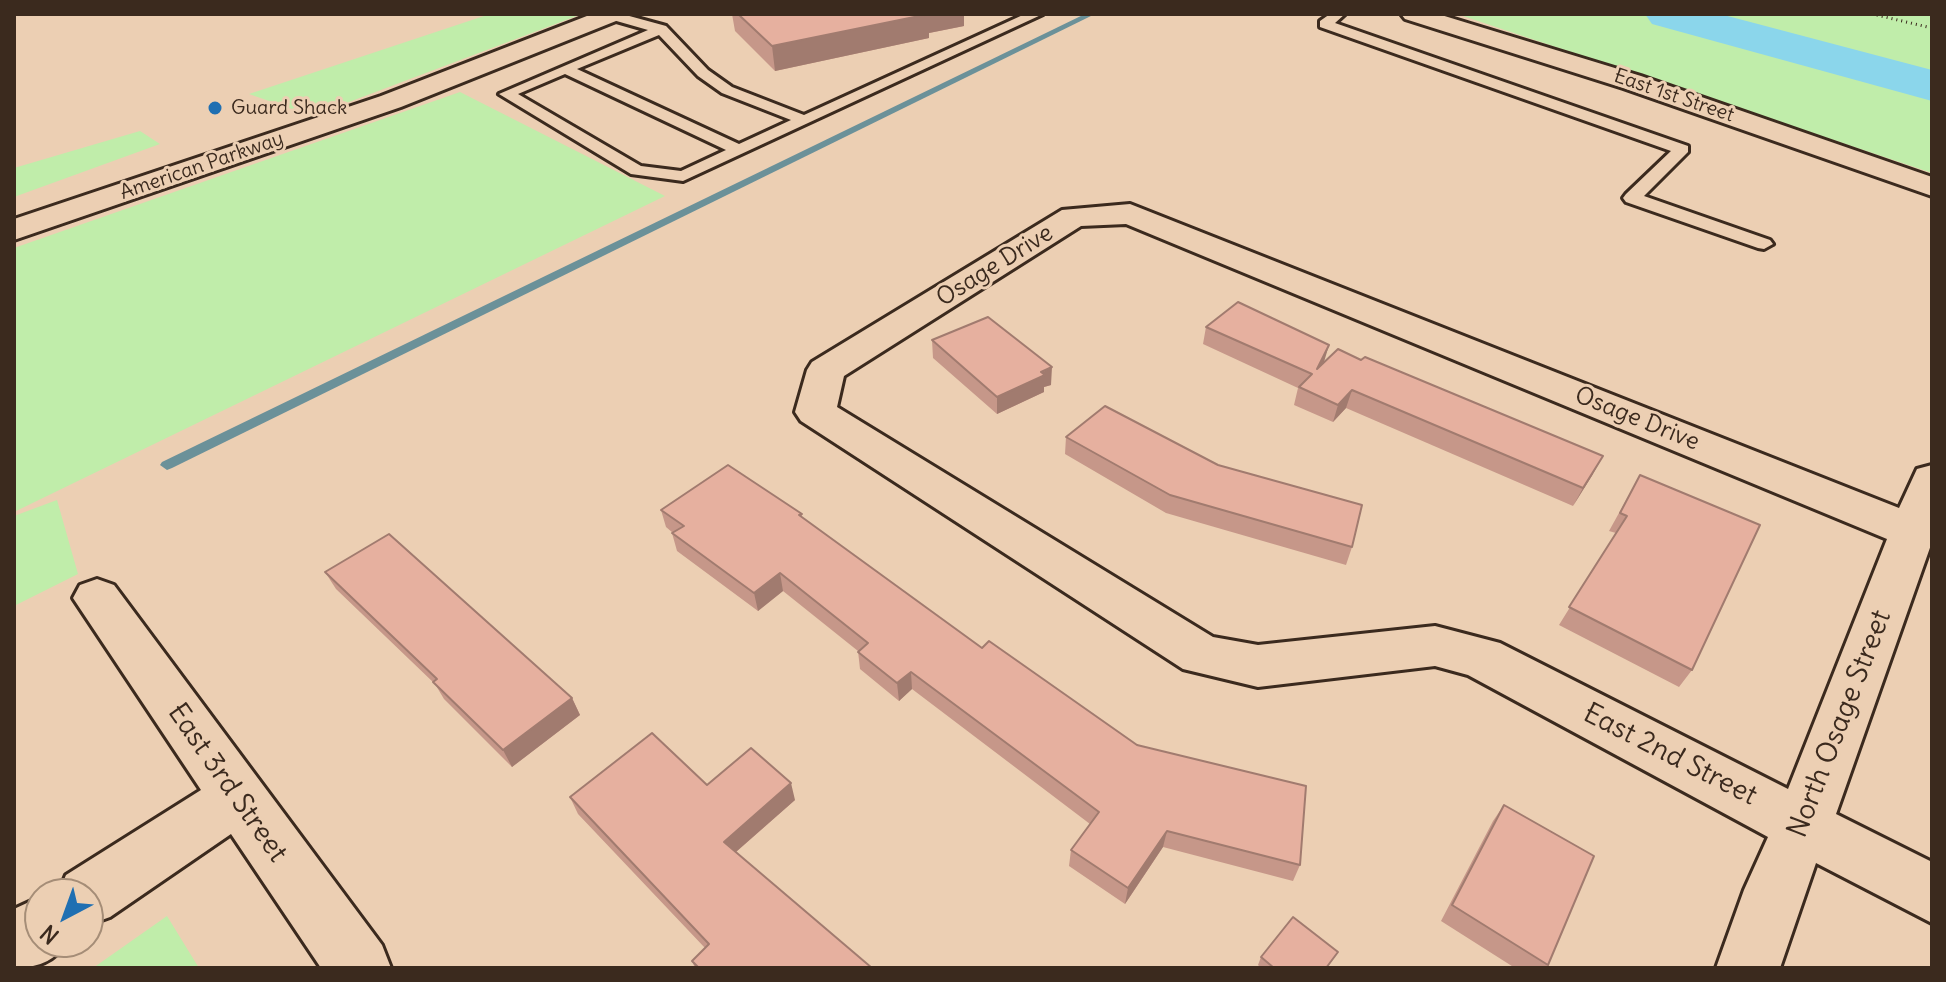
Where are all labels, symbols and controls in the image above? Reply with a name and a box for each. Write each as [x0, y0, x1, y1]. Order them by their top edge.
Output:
street label: East 1st Street [1611, 64, 1737, 128]
place label: Guard Shack [231, 96, 347, 120]
marker: Guard Shack [206, 99, 224, 117]
street label: American Parkway [117, 127, 287, 205]
street label: Osage Drive [931, 219, 1059, 313]
street label: Osage Drive [1570, 381, 1704, 457]
street label: North Osage Street [1781, 606, 1899, 842]
street label: East 3rd Street [160, 697, 294, 869]
street label: East 2nd Street [1578, 697, 1762, 813]
north arrow [24, 878, 104, 958]
text: N [35, 919, 64, 950]

